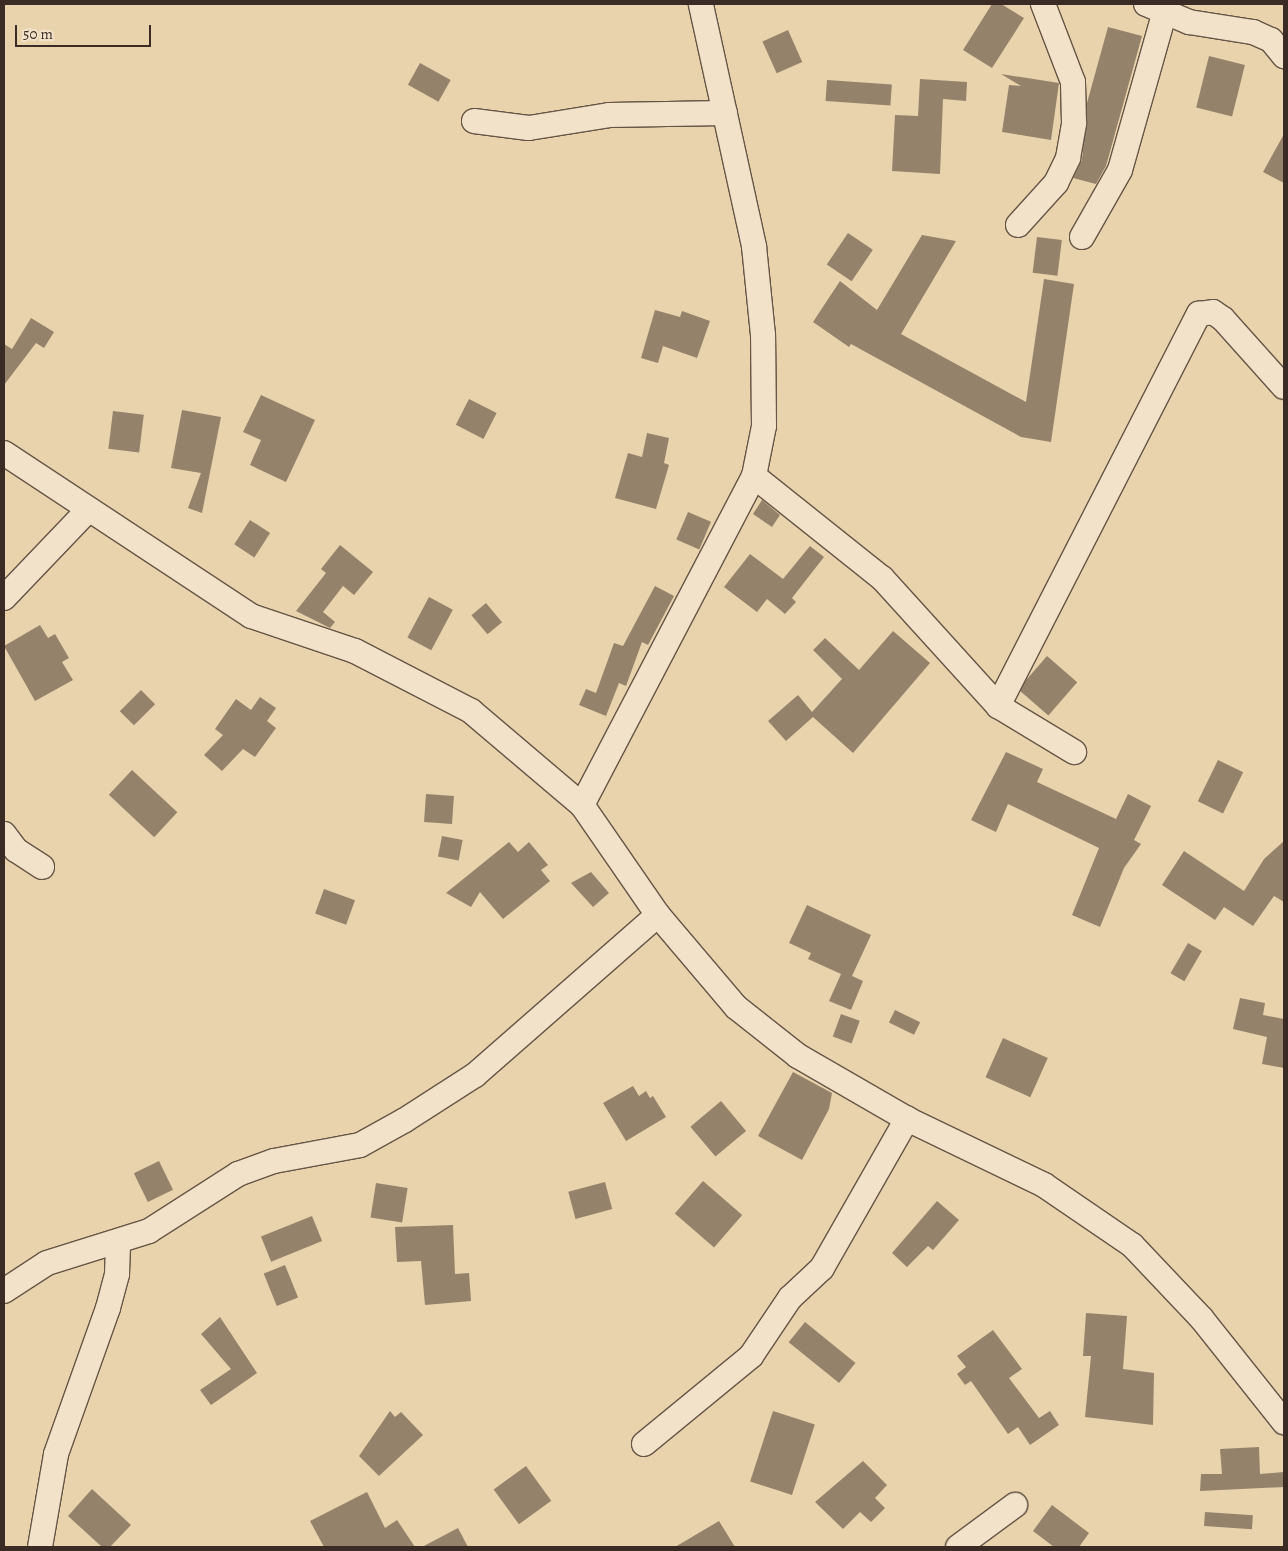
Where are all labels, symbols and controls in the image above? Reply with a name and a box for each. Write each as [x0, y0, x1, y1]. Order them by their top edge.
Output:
scale bar [18, 15, 154, 47]
text: 50 m [23, 24, 53, 44]

